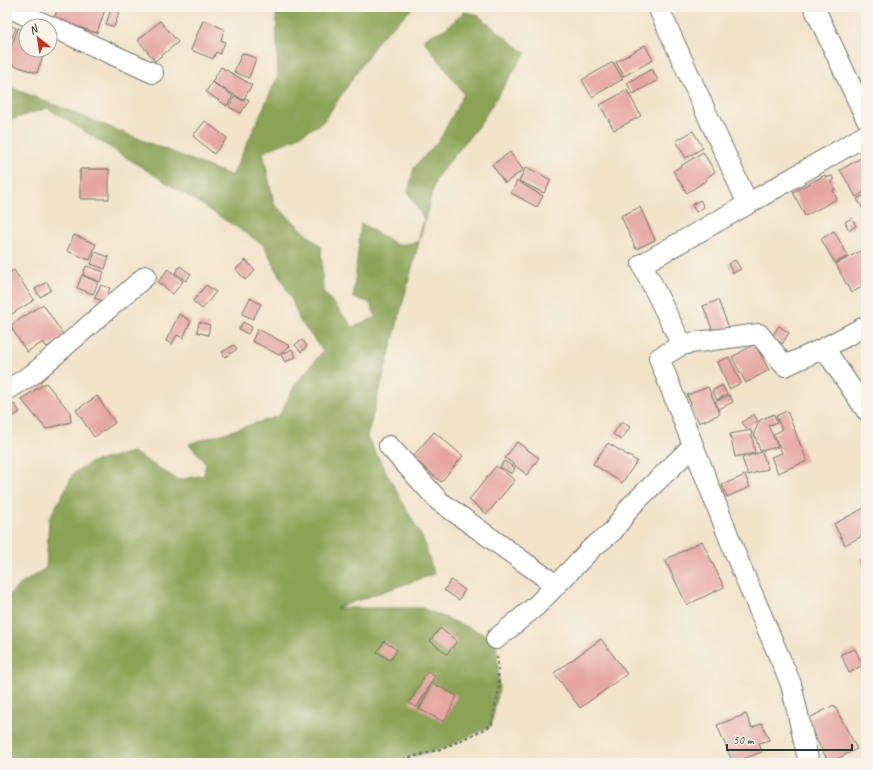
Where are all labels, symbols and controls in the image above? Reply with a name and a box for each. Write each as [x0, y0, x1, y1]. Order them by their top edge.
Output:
north arrow [18, 18, 58, 58]
text: N [27, 20, 41, 37]
scale bar [727, 726, 852, 752]
text: 50 m [733, 732, 755, 748]

